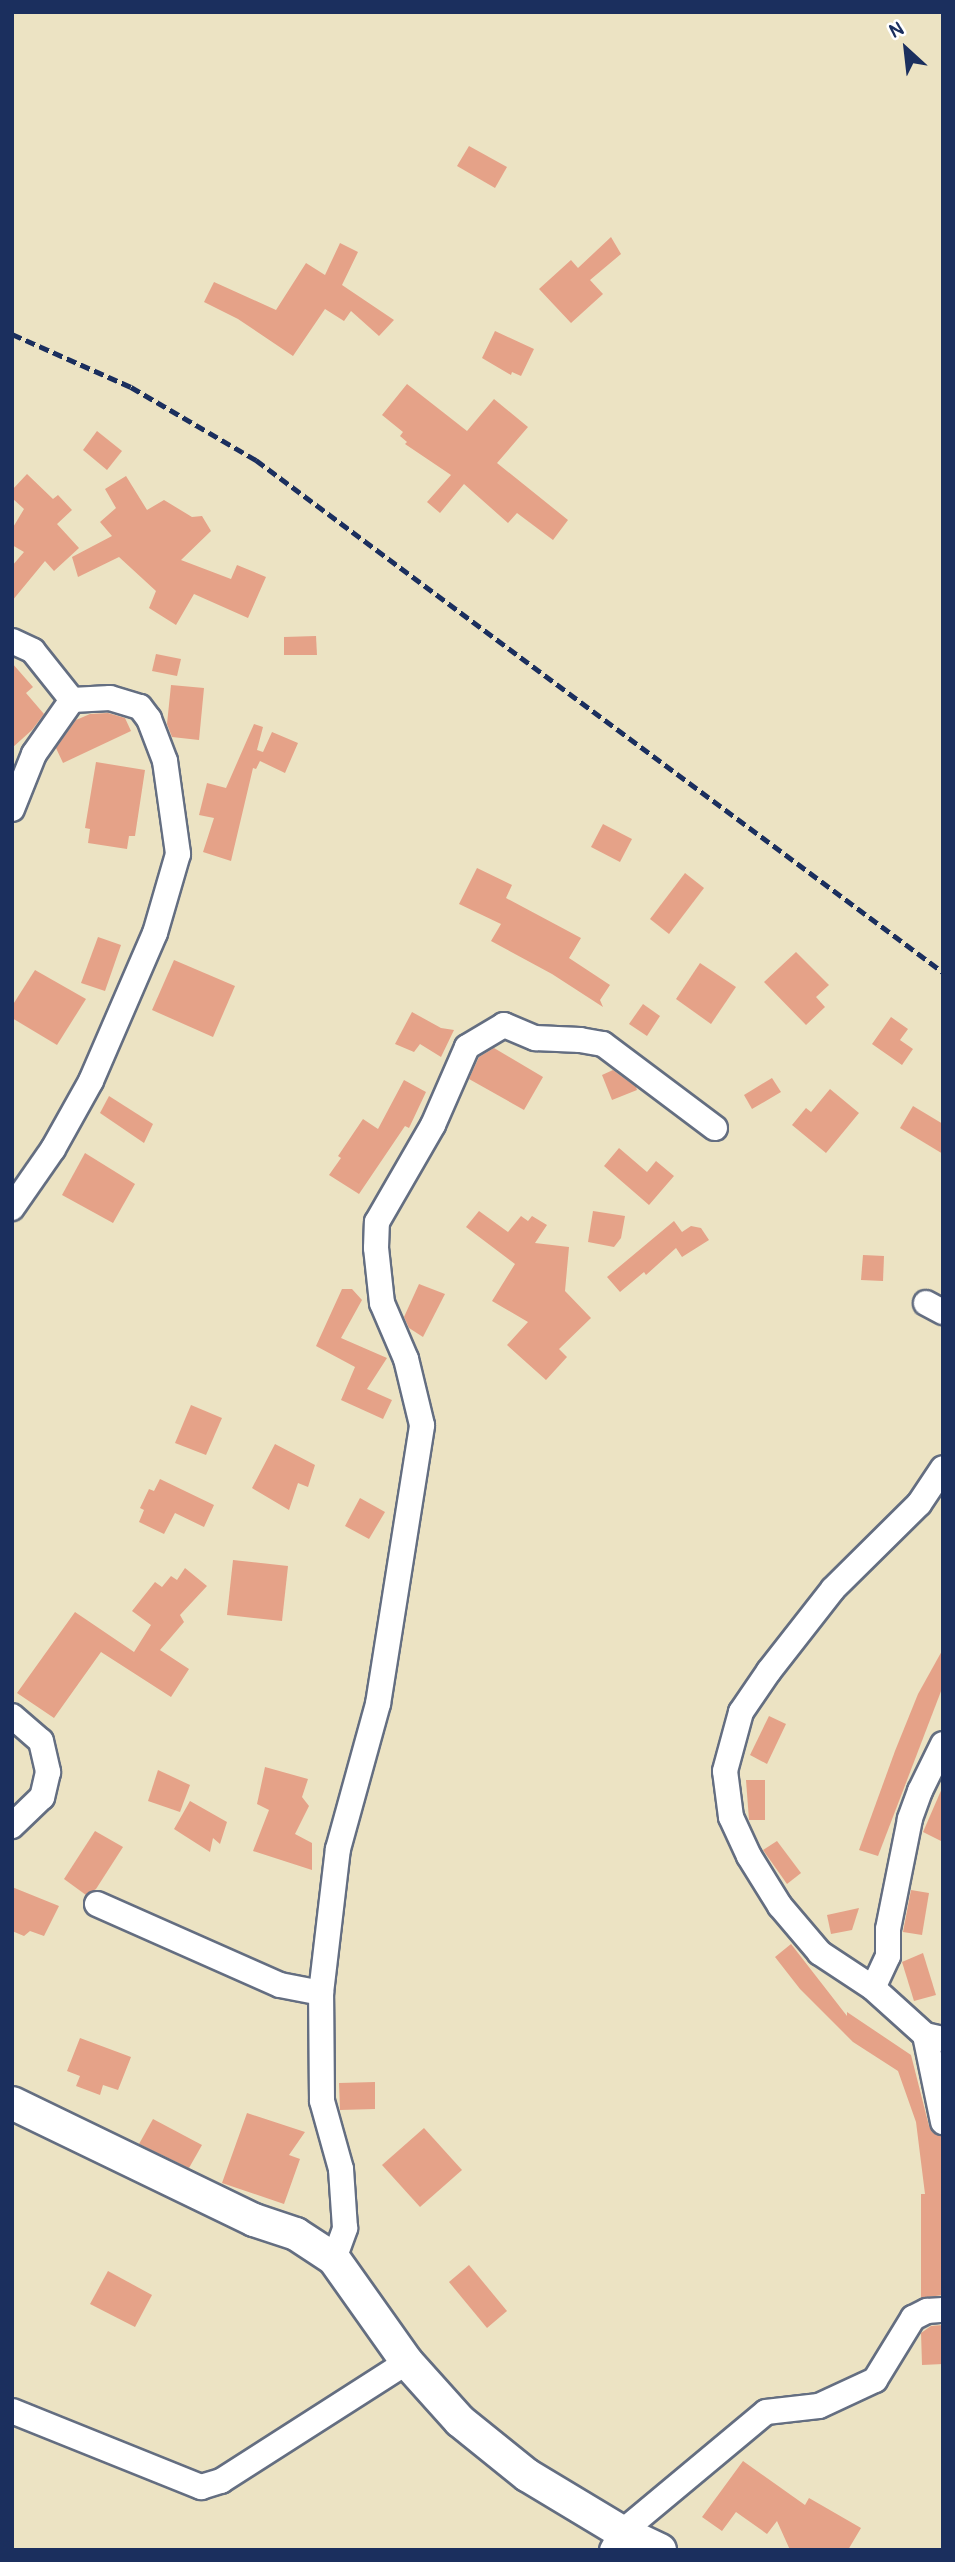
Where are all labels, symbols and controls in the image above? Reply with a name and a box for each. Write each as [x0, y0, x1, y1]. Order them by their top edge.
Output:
north arrow [871, 14, 941, 84]
text: N [885, 17, 908, 44]

